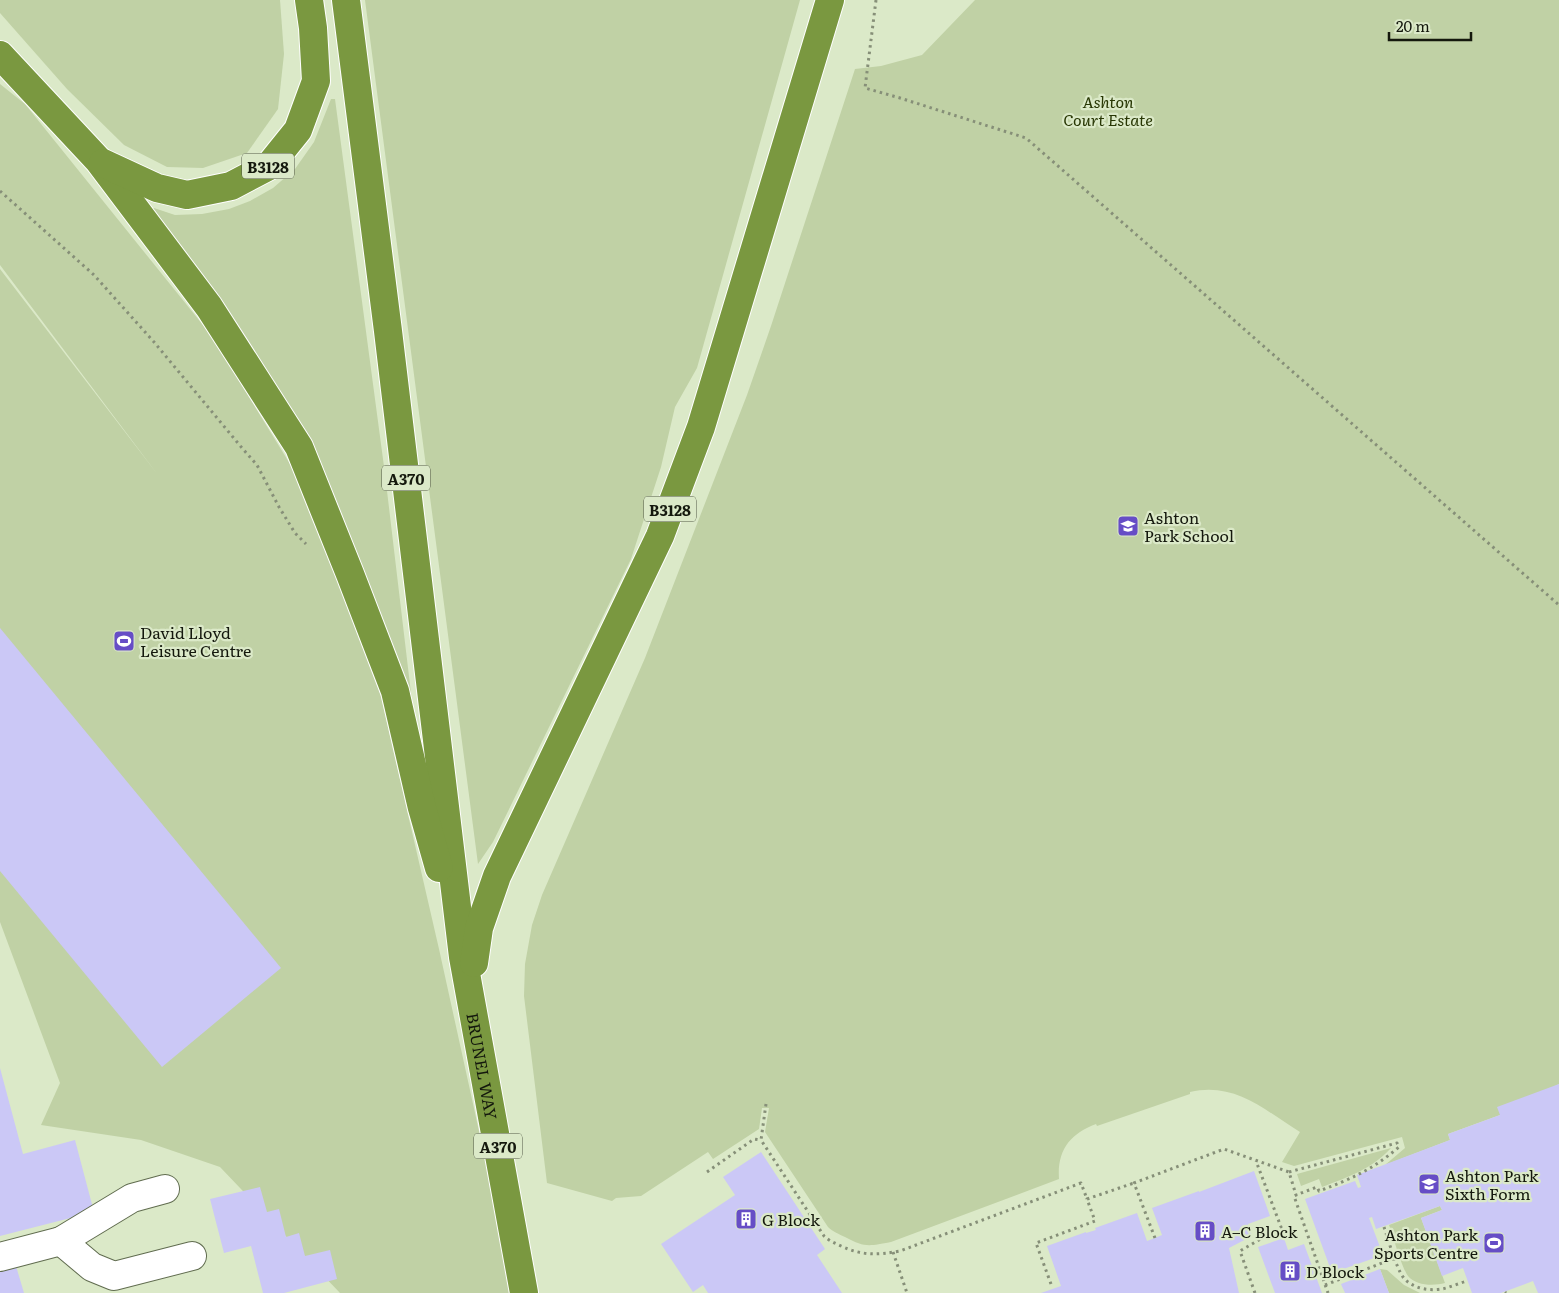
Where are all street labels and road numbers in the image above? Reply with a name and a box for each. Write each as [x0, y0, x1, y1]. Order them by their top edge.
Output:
road number: B3128 [242, 154, 294, 178]
road number: A370 [382, 466, 430, 490]
road number: B3128 [644, 496, 696, 522]
street label: BRUNEL WAY [461, 1011, 504, 1122]
road number: A370 [474, 1134, 522, 1158]

